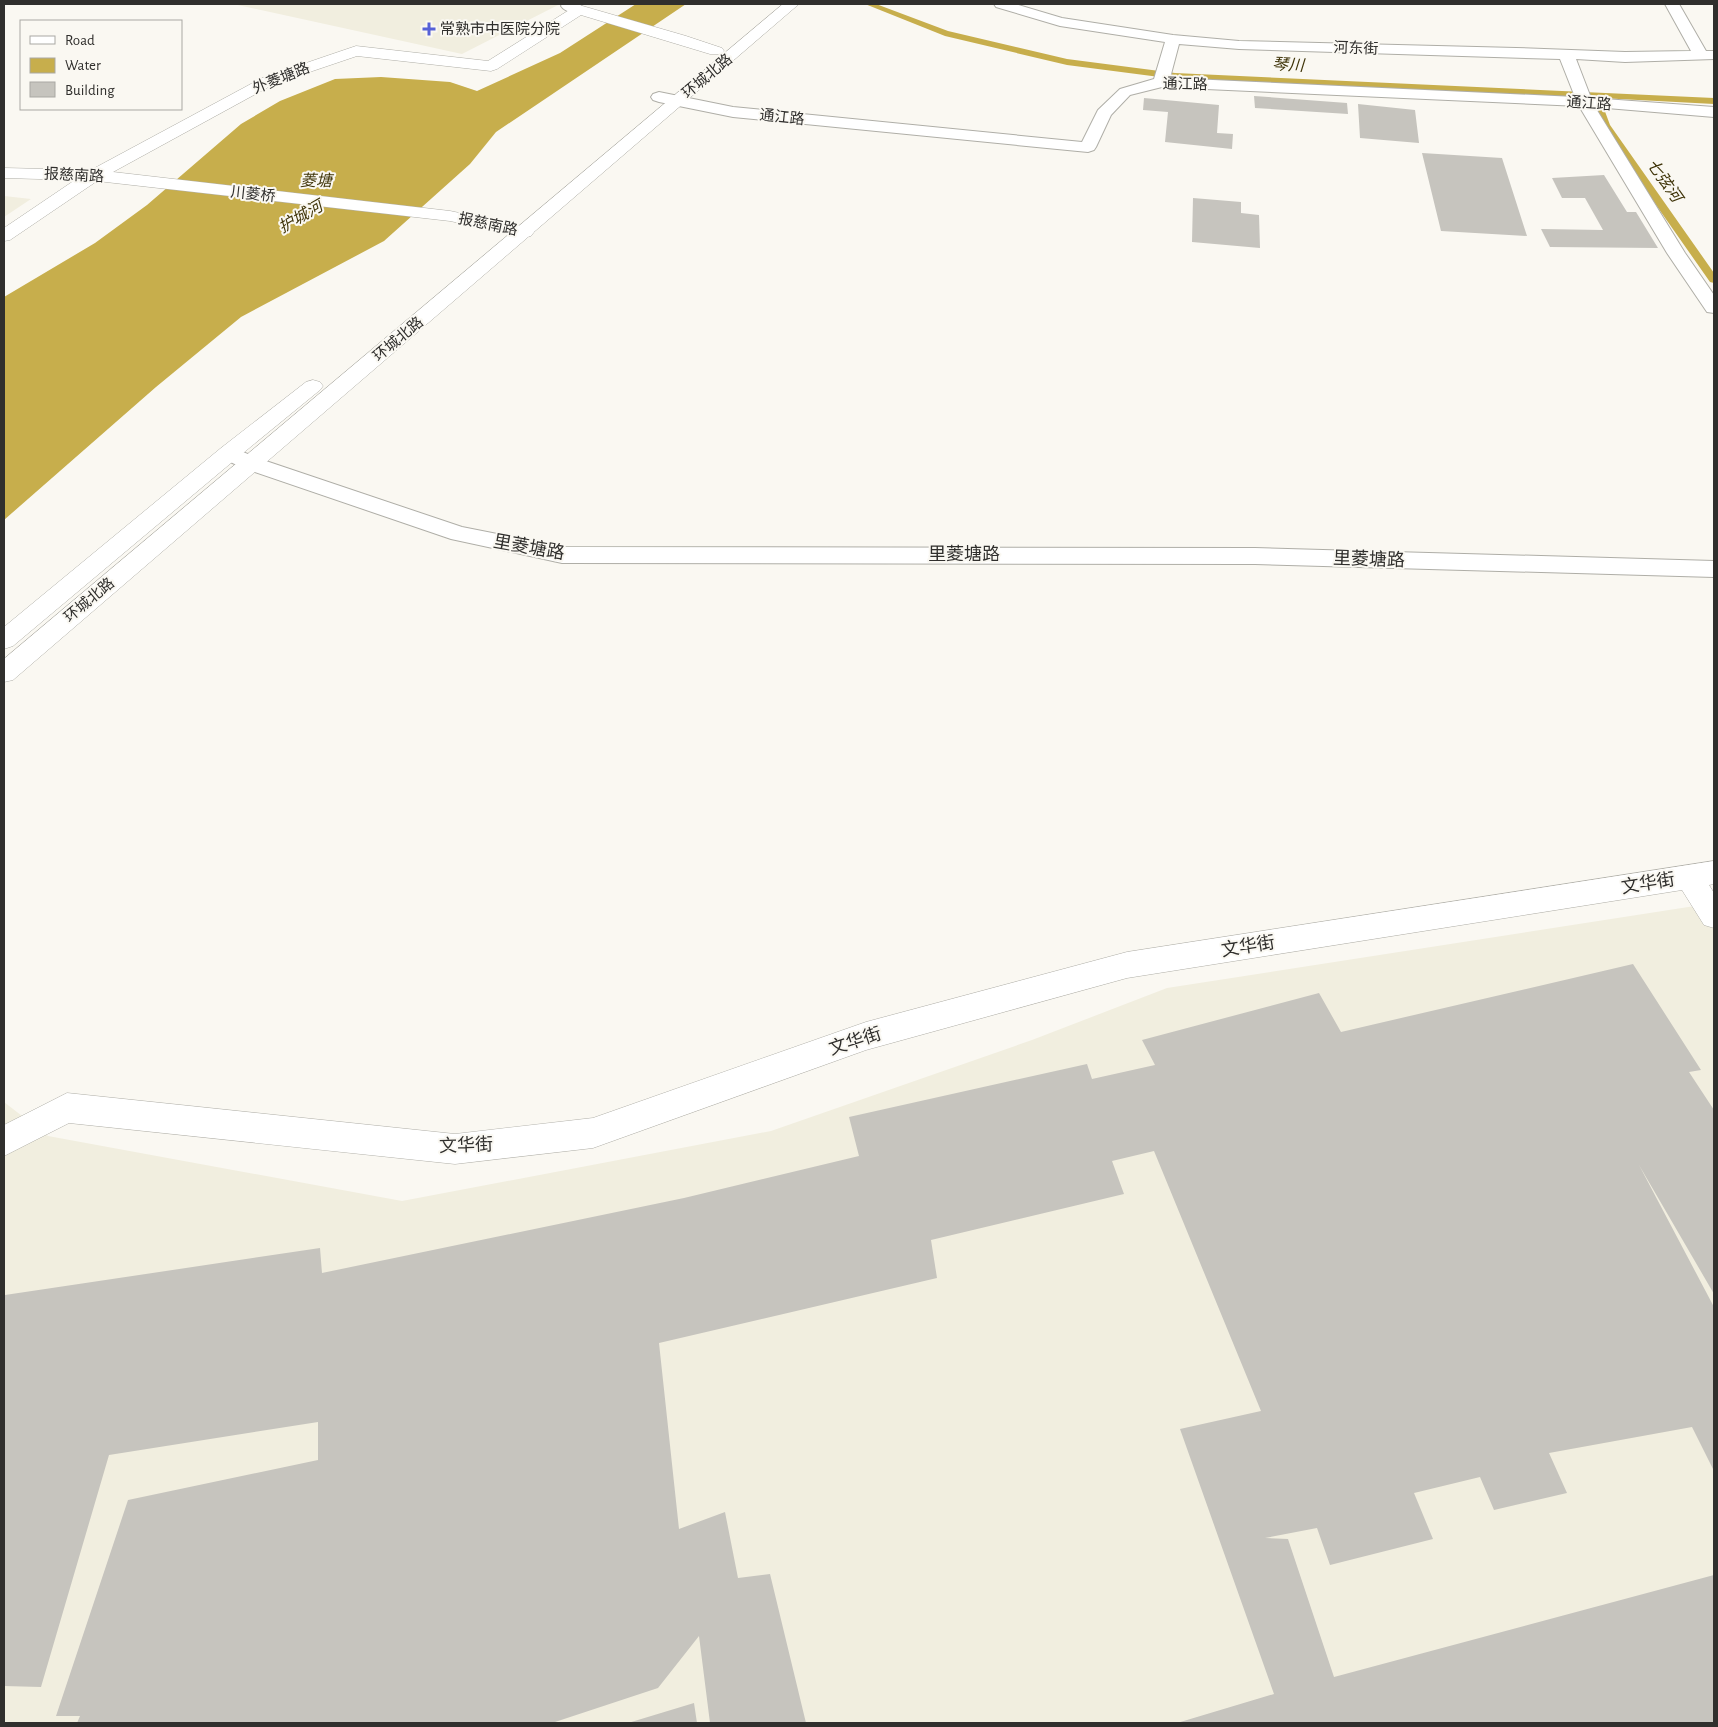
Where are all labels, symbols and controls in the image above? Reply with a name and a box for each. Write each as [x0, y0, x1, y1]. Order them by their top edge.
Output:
legend [20, 20, 182, 110]
place label: 常熟市中医院分院 [440, 20, 560, 37]
marker: 常熟市中医院分院 [422, 22, 436, 36]
text: Road [65, 33, 95, 48]
street label: 河东街 [1333, 39, 1379, 57]
street label: 环城北路 [678, 50, 735, 101]
water label: 琴川 [1272, 56, 1306, 74]
text: Water [65, 58, 101, 73]
street label: 外菱塘路 [250, 58, 312, 97]
street label: 通江路 [1162, 76, 1208, 92]
text: Building [65, 83, 115, 98]
street label: 通江路 [1566, 93, 1612, 113]
street label: 通江路 [759, 107, 805, 127]
water label: 七弦河 [1644, 156, 1687, 207]
street label: 报慈南路 [44, 165, 104, 185]
water label: 菱塘 [300, 172, 335, 189]
street label: 川菱桥 [230, 184, 276, 204]
water label: 护城河 [275, 196, 328, 236]
street label: 报慈南路 [457, 210, 519, 238]
street label: 环城北路 [369, 313, 426, 364]
street label: 里菱塘路 [492, 531, 566, 563]
street label: 里菱塘路 [928, 544, 1000, 564]
street label: 里菱塘路 [1333, 548, 1405, 570]
street label: 环城北路 [60, 574, 117, 625]
street label: 文华街 [1620, 869, 1676, 897]
street label: 文华街 [1220, 932, 1276, 960]
street label: 文华街 [826, 1023, 884, 1059]
street label: 文华街 [439, 1134, 493, 1156]

